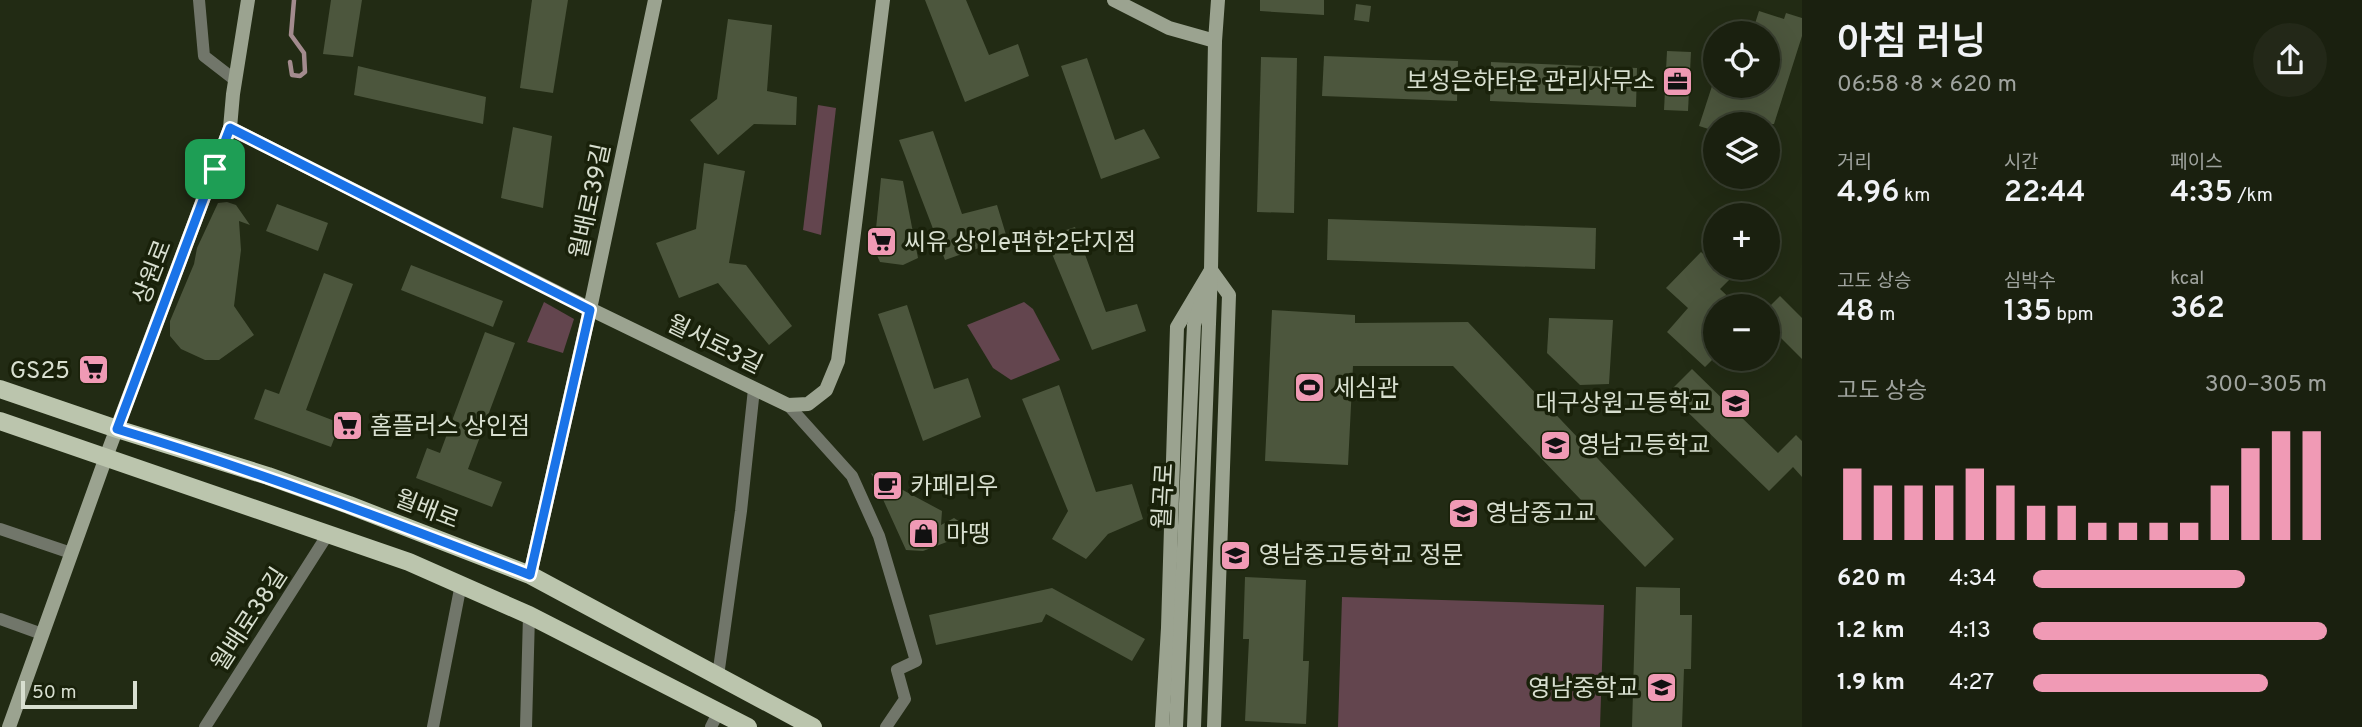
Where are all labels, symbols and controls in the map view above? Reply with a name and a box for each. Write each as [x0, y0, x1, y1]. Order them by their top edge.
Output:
text: 아침 러닝 [1837, 20, 1986, 69]
map controls [1703, 21, 1780, 371]
button: locate [1703, 21, 1780, 98]
button: share [2253, 23, 2327, 97]
office icon: 보성은하타운 관리사무소 [1661, 64, 1695, 98]
place label: 보성은하타운 관리사무소 [1406, 68, 1655, 98]
text: 06:58 · 8 × 620 m [1837, 71, 2017, 100]
button: layers [1703, 112, 1780, 189]
pin [185, 139, 245, 199]
street label: 월배로39길 [565, 141, 619, 262]
icon: arrive [196, 150, 234, 188]
text: 거리 [1837, 151, 1872, 175]
text: 시간 [2004, 151, 2039, 175]
text: 페이스 [2170, 151, 2223, 175]
text: 4.96 [1837, 175, 1900, 212]
text: 22:44 [2004, 175, 2086, 212]
text: 4:35 [2170, 175, 2233, 212]
text: km [1900, 184, 1930, 208]
text: /km [2233, 184, 2273, 208]
button: + [1703, 203, 1780, 280]
supermarket icon: 씨유 상인e편한2단지점 [864, 225, 898, 259]
place label: 씨유 상인e편한2단지점 [904, 229, 1136, 259]
street label: 상원로 [128, 236, 180, 309]
text: kcal [2170, 267, 2204, 291]
text: 고도 상승 [1837, 270, 1911, 294]
text: 심박수 [2004, 270, 2056, 294]
text: 362 [2170, 291, 2225, 328]
button: − [1703, 294, 1780, 371]
text: 48 [1837, 294, 1875, 331]
text: 135 [2004, 294, 2052, 331]
text: m [1875, 303, 1895, 327]
text: bpm [2052, 303, 2094, 327]
street label: 월서로3길 [661, 310, 767, 382]
supermarket icon: GS25 [76, 353, 110, 387]
place label: GS25 [10, 357, 70, 387]
sports icon: 세심관 [1293, 371, 1327, 405]
text: 300–305 m [2205, 371, 2327, 400]
place label: 세심관 [1333, 375, 1399, 405]
text: 고도 상승 [1837, 378, 1927, 407]
school or university icon: 대구상원고등학교 [1718, 386, 1752, 420]
place label: 대구상원고등학교 [1535, 390, 1712, 420]
supermarket icon: 홈플러스 상인점 [330, 409, 364, 443]
place label: 홈플러스 상인점 [370, 413, 530, 443]
school or university icon: 영남고등학교 [1538, 428, 1572, 462]
place label: 영남고등학교 [1578, 432, 1710, 462]
street label: 월곡로 [1148, 462, 1182, 530]
cafe icon: 카페리우 [870, 469, 904, 503]
place label: 카페리우 [910, 473, 998, 503]
street label: 월배로 [390, 485, 463, 537]
school or university icon: 영남중고교 [1446, 496, 1480, 530]
place label: 영남중고교 [1486, 500, 1596, 530]
shop icon: 마땡 [906, 517, 940, 551]
place label: 마땡 [946, 521, 990, 551]
school or university icon: 영남중고등학교 정문 [1219, 538, 1253, 572]
place label: 영남중고등학교 정문 [1259, 542, 1463, 572]
street label: 월배로38길 [206, 563, 295, 678]
text: 620 m [1837, 565, 1906, 594]
text: 4:34 [1949, 565, 1997, 594]
text: 1.2 km [1837, 617, 1905, 646]
text: 4:13 [1949, 617, 1991, 646]
text: 1.9 km [1837, 669, 1905, 698]
text: 4:27 [1949, 669, 1994, 698]
school or university icon: 영남중학교 [1645, 671, 1679, 705]
place label: 영남중학교 [1529, 675, 1639, 705]
scale bar [21, 678, 136, 710]
text: 50 m [32, 681, 77, 705]

